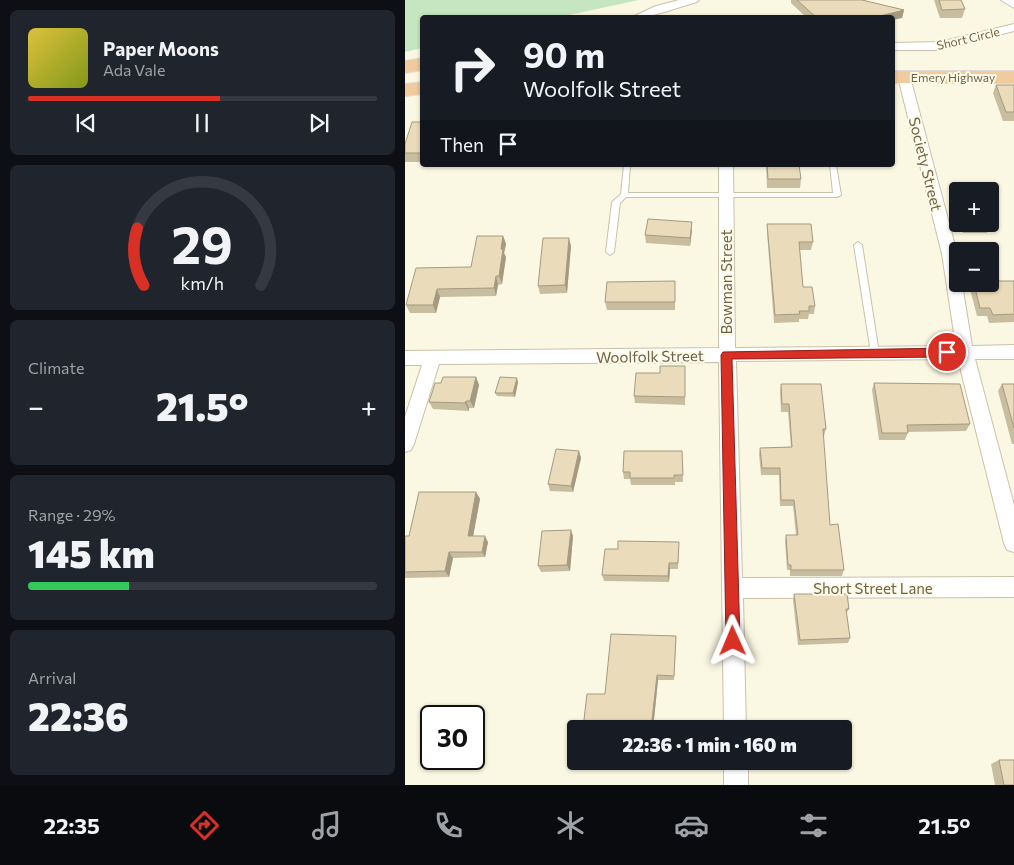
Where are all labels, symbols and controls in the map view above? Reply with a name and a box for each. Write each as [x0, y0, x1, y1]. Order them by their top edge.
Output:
street label: Short Circle [935, 24, 1001, 52]
text: 90 m [523, 32, 605, 75]
icon: right [440, 35, 505, 100]
text: Paper Moons [103, 37, 219, 60]
text: Ada Vale [103, 60, 165, 79]
street label: Emery Highway [911, 70, 995, 84]
text: Woolfolk Street [523, 75, 681, 102]
icon: previous [72, 109, 100, 137]
icon: pause [188, 109, 216, 137]
icon: next [305, 109, 333, 137]
street label: Society Street [906, 115, 946, 213]
icon: arrive [494, 130, 522, 158]
text: Then [440, 133, 484, 156]
map controls [949, 182, 999, 292]
button: + [949, 182, 999, 232]
text: 29 [172, 211, 233, 275]
street label: Bowman Street [717, 229, 735, 335]
button: − [949, 242, 999, 292]
text: km/h [181, 272, 224, 294]
pin [926, 331, 968, 373]
icon: arrive [933, 338, 961, 366]
street label: Woolfolk Street [596, 346, 704, 366]
text: Climate [28, 358, 84, 377]
text: 21.5° [156, 382, 249, 429]
text: − [28, 389, 44, 423]
text: + [361, 389, 377, 423]
text: Range · 29% [28, 505, 116, 524]
text: 145 km [28, 529, 155, 576]
street label: Short Street Lane [813, 579, 933, 597]
position arrow [706, 614, 758, 666]
text: Arrival [28, 668, 76, 687]
text: 22:36 [28, 692, 129, 739]
speed limit sign: 30 [420, 705, 485, 770]
text: 22:36 · 1 min · 160 m [622, 733, 797, 756]
icon: directions [187, 808, 222, 843]
icon: music [309, 808, 344, 843]
icon: phone [431, 808, 466, 843]
icon: climate [553, 808, 588, 843]
icon: car [674, 808, 709, 843]
icon: filters [796, 808, 831, 843]
text: 22:35 [43, 812, 100, 839]
text: 21.5° [918, 812, 971, 839]

